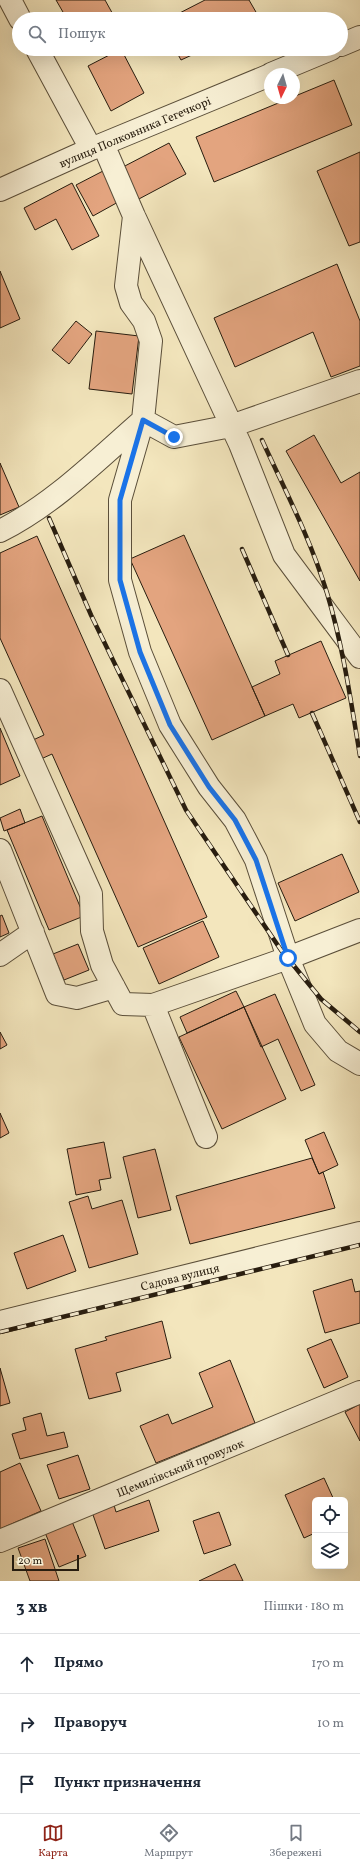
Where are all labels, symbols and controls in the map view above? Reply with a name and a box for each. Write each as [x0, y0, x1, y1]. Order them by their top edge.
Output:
search box [12, 12, 348, 56]
icon: search [26, 23, 48, 45]
text: Пошук [58, 24, 106, 45]
north arrow [264, 68, 300, 104]
street label: вулиця Полковника Гегечкорі [57, 93, 214, 172]
route end [165, 428, 183, 446]
route start [279, 949, 297, 967]
street label: Садова вулиця [139, 1260, 221, 1296]
street label: Щемилівський провулок [114, 1436, 247, 1502]
map controls [312, 1497, 348, 1569]
button: locate [312, 1497, 348, 1533]
button: layers [312, 1533, 348, 1569]
scale bar [12, 1553, 79, 1572]
text: 20 m [18, 1554, 42, 1569]
text: 3 хв [16, 1596, 47, 1619]
text: Пішки · 180 m [263, 1598, 344, 1616]
icon: ahead [16, 1653, 38, 1675]
text: Прямо [54, 1653, 103, 1674]
text: 170 m [311, 1655, 344, 1673]
icon: right [16, 1713, 38, 1735]
text: Праворуч [54, 1713, 127, 1734]
text: 10 m [317, 1715, 344, 1733]
icon: arrive [16, 1773, 38, 1795]
text: Пункт призначення [54, 1773, 201, 1794]
tab: Карта [38, 1822, 68, 1861]
tab: Маршрут [144, 1822, 193, 1861]
tab: Збережені [269, 1822, 322, 1861]

